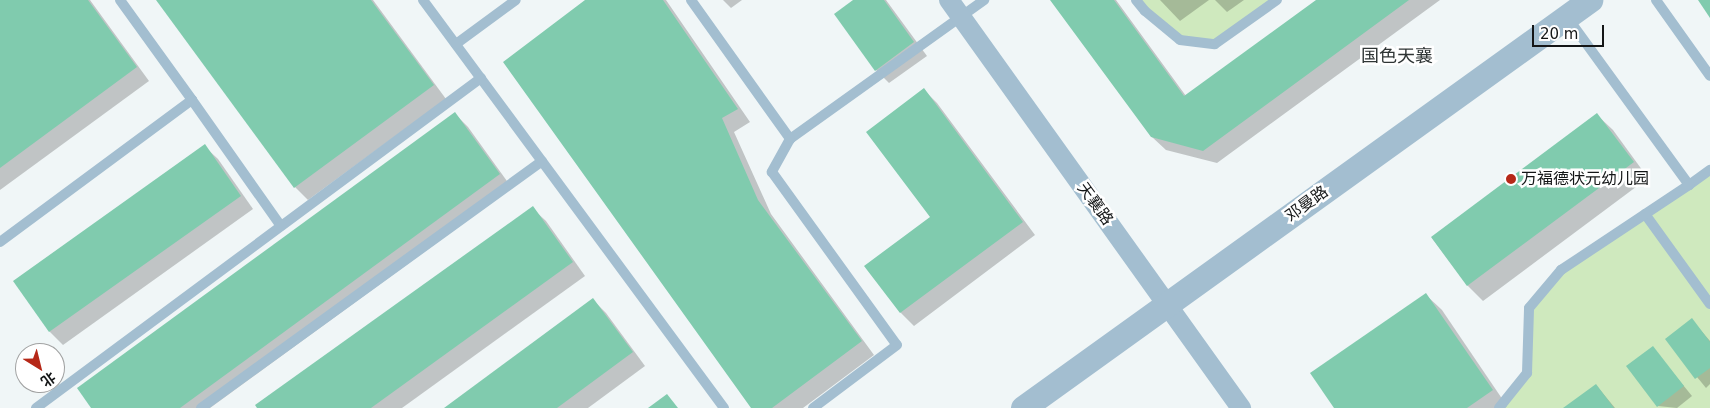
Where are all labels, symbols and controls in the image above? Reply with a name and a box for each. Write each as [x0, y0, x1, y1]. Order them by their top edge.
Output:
scale bar [1535, 15, 1608, 47]
text: 20 m [1540, 25, 1578, 43]
district label: 国色天襄 [1361, 45, 1433, 67]
place label: 万福德状元幼儿园 [1521, 169, 1649, 189]
marker: 万福德状元幼儿园 [1505, 173, 1517, 185]
street label: 天襄路 [1073, 179, 1117, 229]
street label: 邓曼路 [1282, 182, 1332, 226]
north arrow [15, 343, 65, 393]
text: 北 [38, 369, 59, 390]

